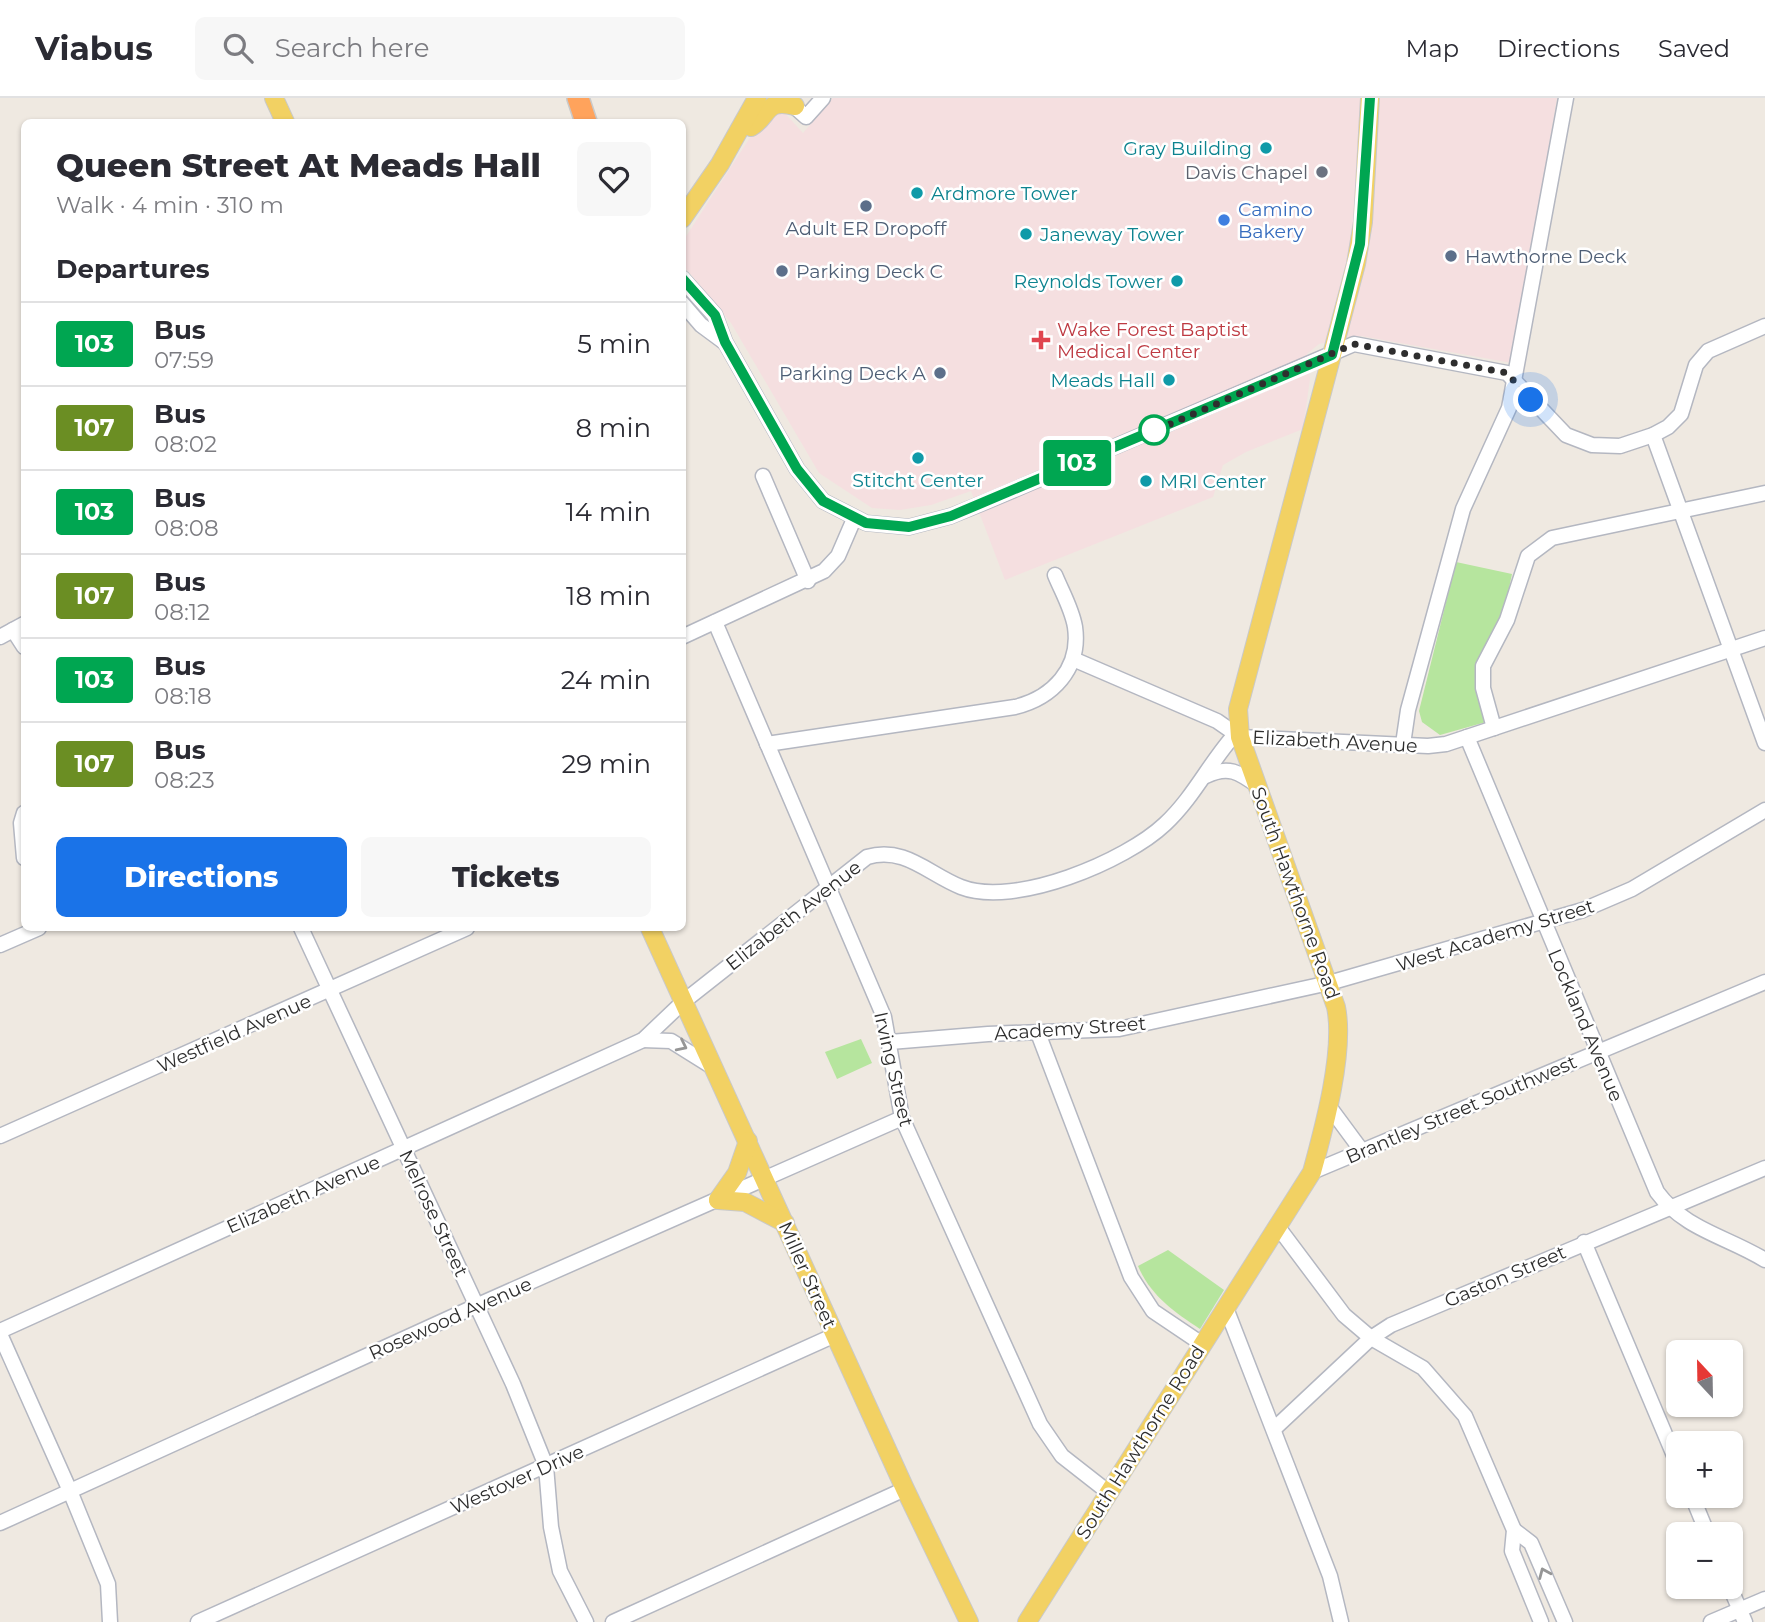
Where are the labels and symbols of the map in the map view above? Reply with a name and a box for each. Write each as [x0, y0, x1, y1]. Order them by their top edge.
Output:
place label: Gray Building [1123, 137, 1252, 160]
marker: Gray Building [1258, 140, 1274, 156]
place label: Davis Chapel [1185, 161, 1308, 184]
marker: Davis Chapel [1314, 164, 1330, 180]
place label: Ardmore Tower [931, 182, 1078, 205]
marker: Ardmore Tower [909, 185, 925, 201]
marker: Adult ER Dropoff [858, 198, 874, 214]
place label: Camino Bakery [1238, 198, 1313, 243]
marker: Camino Bakery [1216, 212, 1232, 228]
place label: Adult ER Dropoff [786, 217, 948, 240]
place label: Janeway Tower [1039, 223, 1184, 246]
marker: Janeway Tower [1018, 226, 1034, 242]
place label: Hawthorne Deck [1465, 245, 1627, 268]
marker: Hawthorne Deck [1443, 248, 1459, 264]
place label: Parking Deck C [796, 260, 943, 283]
marker: Parking Deck C [774, 263, 790, 279]
place label: Reynolds Tower [1014, 270, 1163, 293]
marker: Reynolds Tower [1169, 273, 1185, 289]
place label: Wake Forest Baptist Medical Center [1057, 318, 1249, 363]
marker: Wake Forest Baptist Medical Center [1031, 330, 1051, 350]
place label: Parking Deck A [779, 362, 926, 385]
marker: Parking Deck A [932, 365, 948, 381]
place label: Meads Hall [1050, 369, 1155, 392]
marker: Meads Hall [1161, 372, 1177, 388]
your location [1513, 382, 1548, 417]
unlabelled marker [1139, 415, 1169, 445]
line badge: 103 [1037, 440, 1117, 486]
marker: Stitcht Center [910, 450, 926, 466]
place label: Stitcht Center [852, 469, 984, 492]
place label: MRI Center [1160, 470, 1266, 493]
marker: MRI Center [1138, 473, 1154, 489]
street label: Elizabeth Avenue [1252, 726, 1418, 757]
street label: South Hawthorne Road [1246, 784, 1345, 1002]
street label: Elizabeth Avenue [721, 855, 866, 975]
street label: West Academy Street [1393, 894, 1597, 977]
street label: Lockland Avenue [1543, 945, 1628, 1105]
street label: Westfield Avenue [154, 989, 315, 1078]
street label: Irving Street [869, 1009, 918, 1129]
street label: Academy Street [993, 1012, 1147, 1045]
one-way arrow [675, 1038, 687, 1052]
street label: Brantley Street Southwest [1342, 1050, 1580, 1169]
street label: Melrose Street [394, 1146, 473, 1280]
street label: Elizabeth Avenue [223, 1150, 383, 1239]
street label: Miller Street [774, 1218, 842, 1333]
street label: Gaston Street [1441, 1240, 1570, 1312]
street label: Rosewood Avenue [365, 1272, 535, 1365]
north arrow [1666, 1340, 1743, 1418]
street label: South Hawthorne Road [1071, 1341, 1210, 1543]
street label: Westover Drive [447, 1440, 587, 1519]
one-way arrow [1538, 1567, 1552, 1580]

